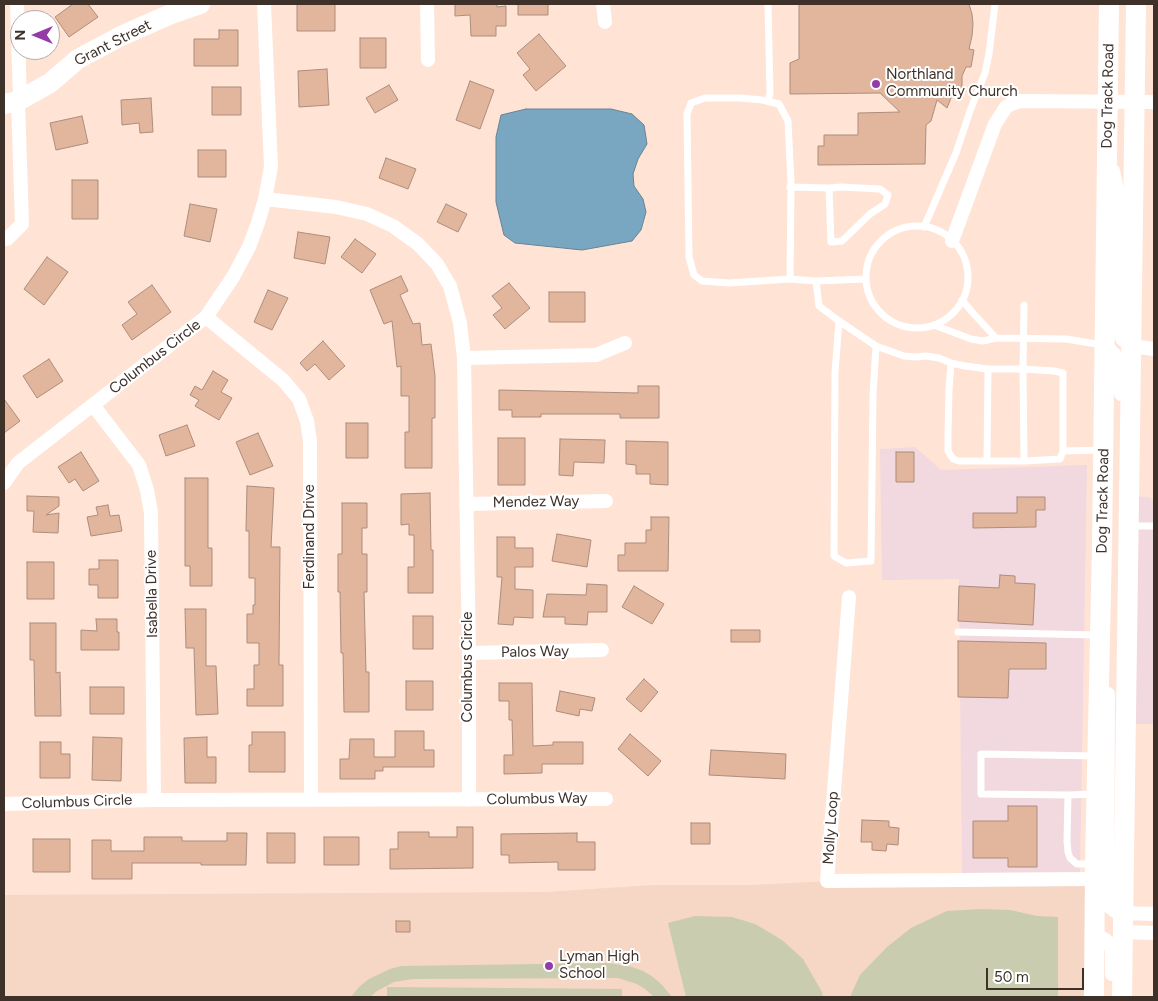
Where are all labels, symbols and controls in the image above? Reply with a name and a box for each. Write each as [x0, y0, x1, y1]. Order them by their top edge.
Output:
north arrow [10, 10, 60, 60]
street label: Grant Street [72, 16, 154, 70]
text: N [12, 30, 29, 40]
street label: Dog Track Road [1098, 43, 1118, 149]
place label: Northland Community Church [886, 66, 1018, 101]
marker: Northland Community Church [870, 78, 882, 90]
street label: Columbus Circle [106, 316, 204, 398]
street label: Dog Track Road [1093, 448, 1113, 554]
street label: Ferdinand Drive [301, 484, 319, 590]
street label: Mendez Way [493, 492, 579, 512]
street label: Isabella Drive [142, 550, 162, 638]
street label: Columbus Circle [459, 612, 477, 722]
street label: Palos Way [501, 642, 569, 662]
street label: Columbus Way [486, 789, 588, 809]
street label: Columbus Circle [21, 791, 133, 813]
street label: Molly Loop [819, 791, 843, 865]
place label: Lyman High School [559, 948, 639, 983]
scale bar [988, 958, 1086, 990]
marker: Lyman High School [543, 960, 555, 972]
text: 50 m [994, 968, 1029, 986]

